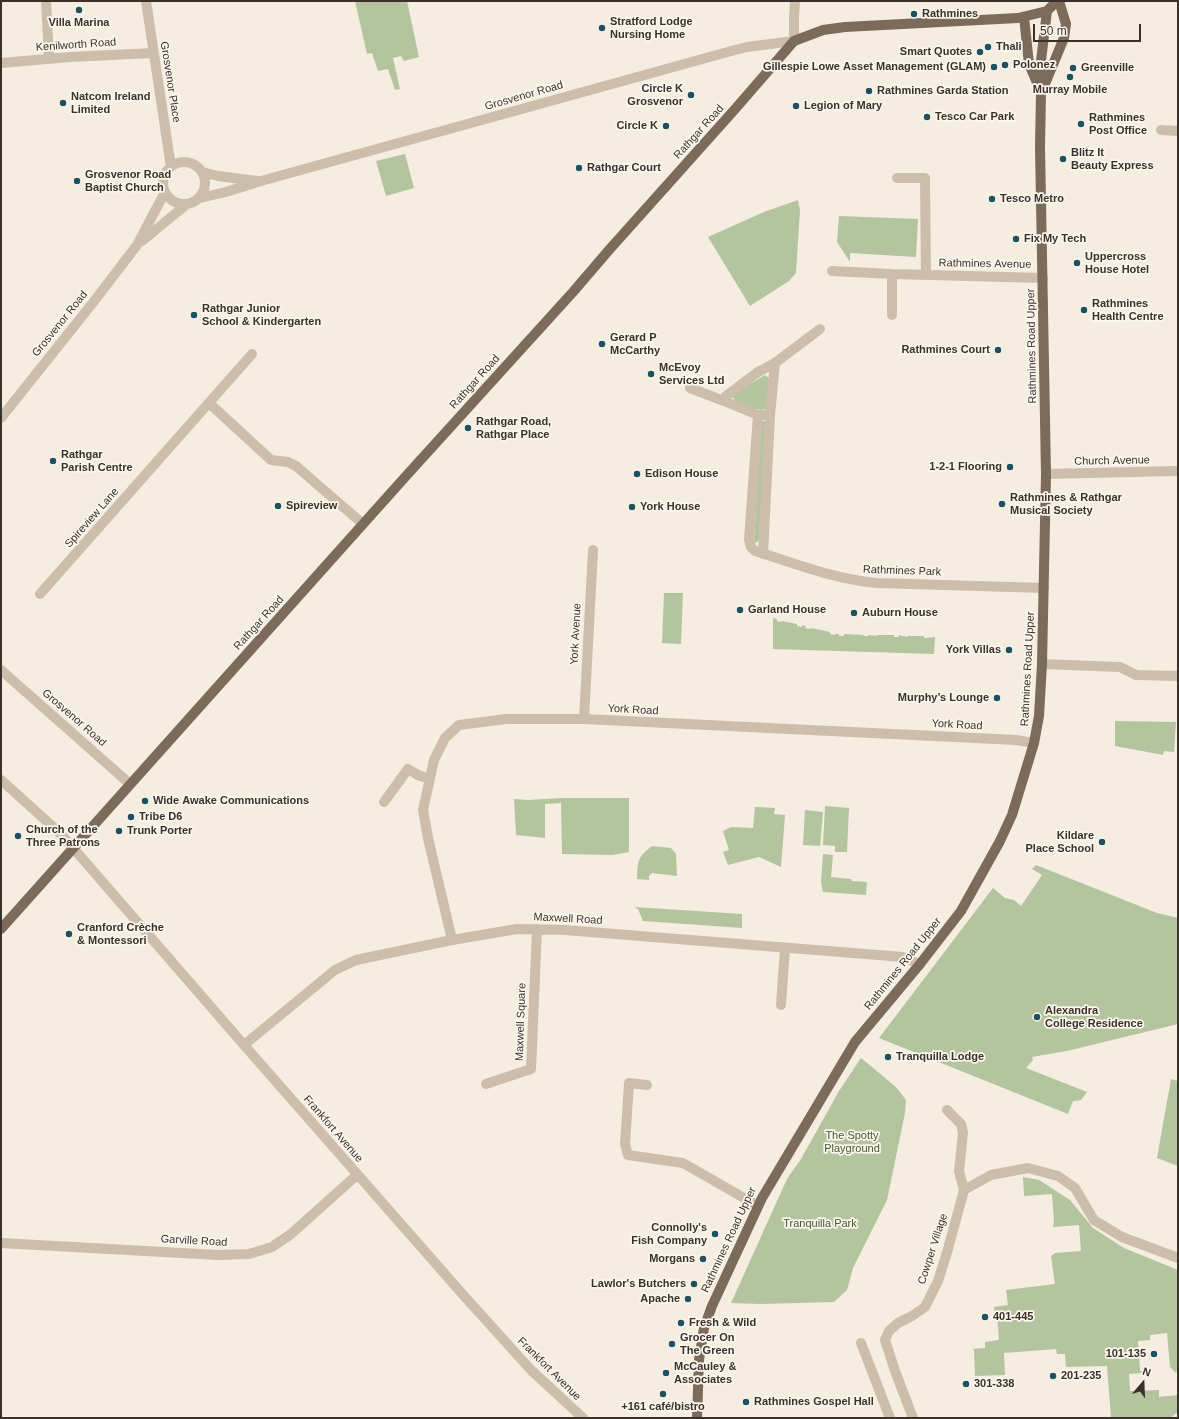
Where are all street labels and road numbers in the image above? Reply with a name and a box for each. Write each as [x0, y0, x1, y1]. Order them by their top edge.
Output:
street label: Kenilworth Road [35, 36, 117, 54]
street label: Grosvenor Place [157, 41, 183, 123]
street label: Grosvenor Road [483, 79, 565, 113]
street label: Rathgar Road [671, 102, 727, 162]
street label: Rathmines Avenue [939, 257, 1031, 271]
street label: Grosvenor Road [29, 288, 91, 360]
street label: Rathmines Road Upper [1024, 288, 1040, 404]
street label: Rathgar Road [447, 352, 503, 412]
street label: Church Avenue [1074, 454, 1150, 468]
street label: Spireview Lane [62, 485, 122, 551]
street label: Rathmines Park [863, 563, 941, 579]
street label: Rathgar Road [231, 593, 287, 653]
street label: York Avenue [568, 603, 584, 665]
street label: Rathmines Road Upper [1018, 611, 1038, 727]
street label: Grosvenor Road [39, 687, 109, 749]
street label: York Road [607, 702, 659, 718]
street label: York Road [931, 717, 983, 733]
street label: Maxwell Road [533, 911, 603, 927]
street label: Rathmines Road Upper [862, 915, 944, 1013]
street label: Maxwell Square [513, 983, 529, 1061]
street label: Frankfort Avenue [300, 1093, 366, 1165]
street label: Rathmines Road Upper [699, 1185, 759, 1295]
street label: Cowper Village [915, 1212, 951, 1286]
street label: Garville Road [160, 1233, 228, 1249]
street label: Frankfort Avenue [515, 1335, 583, 1403]

